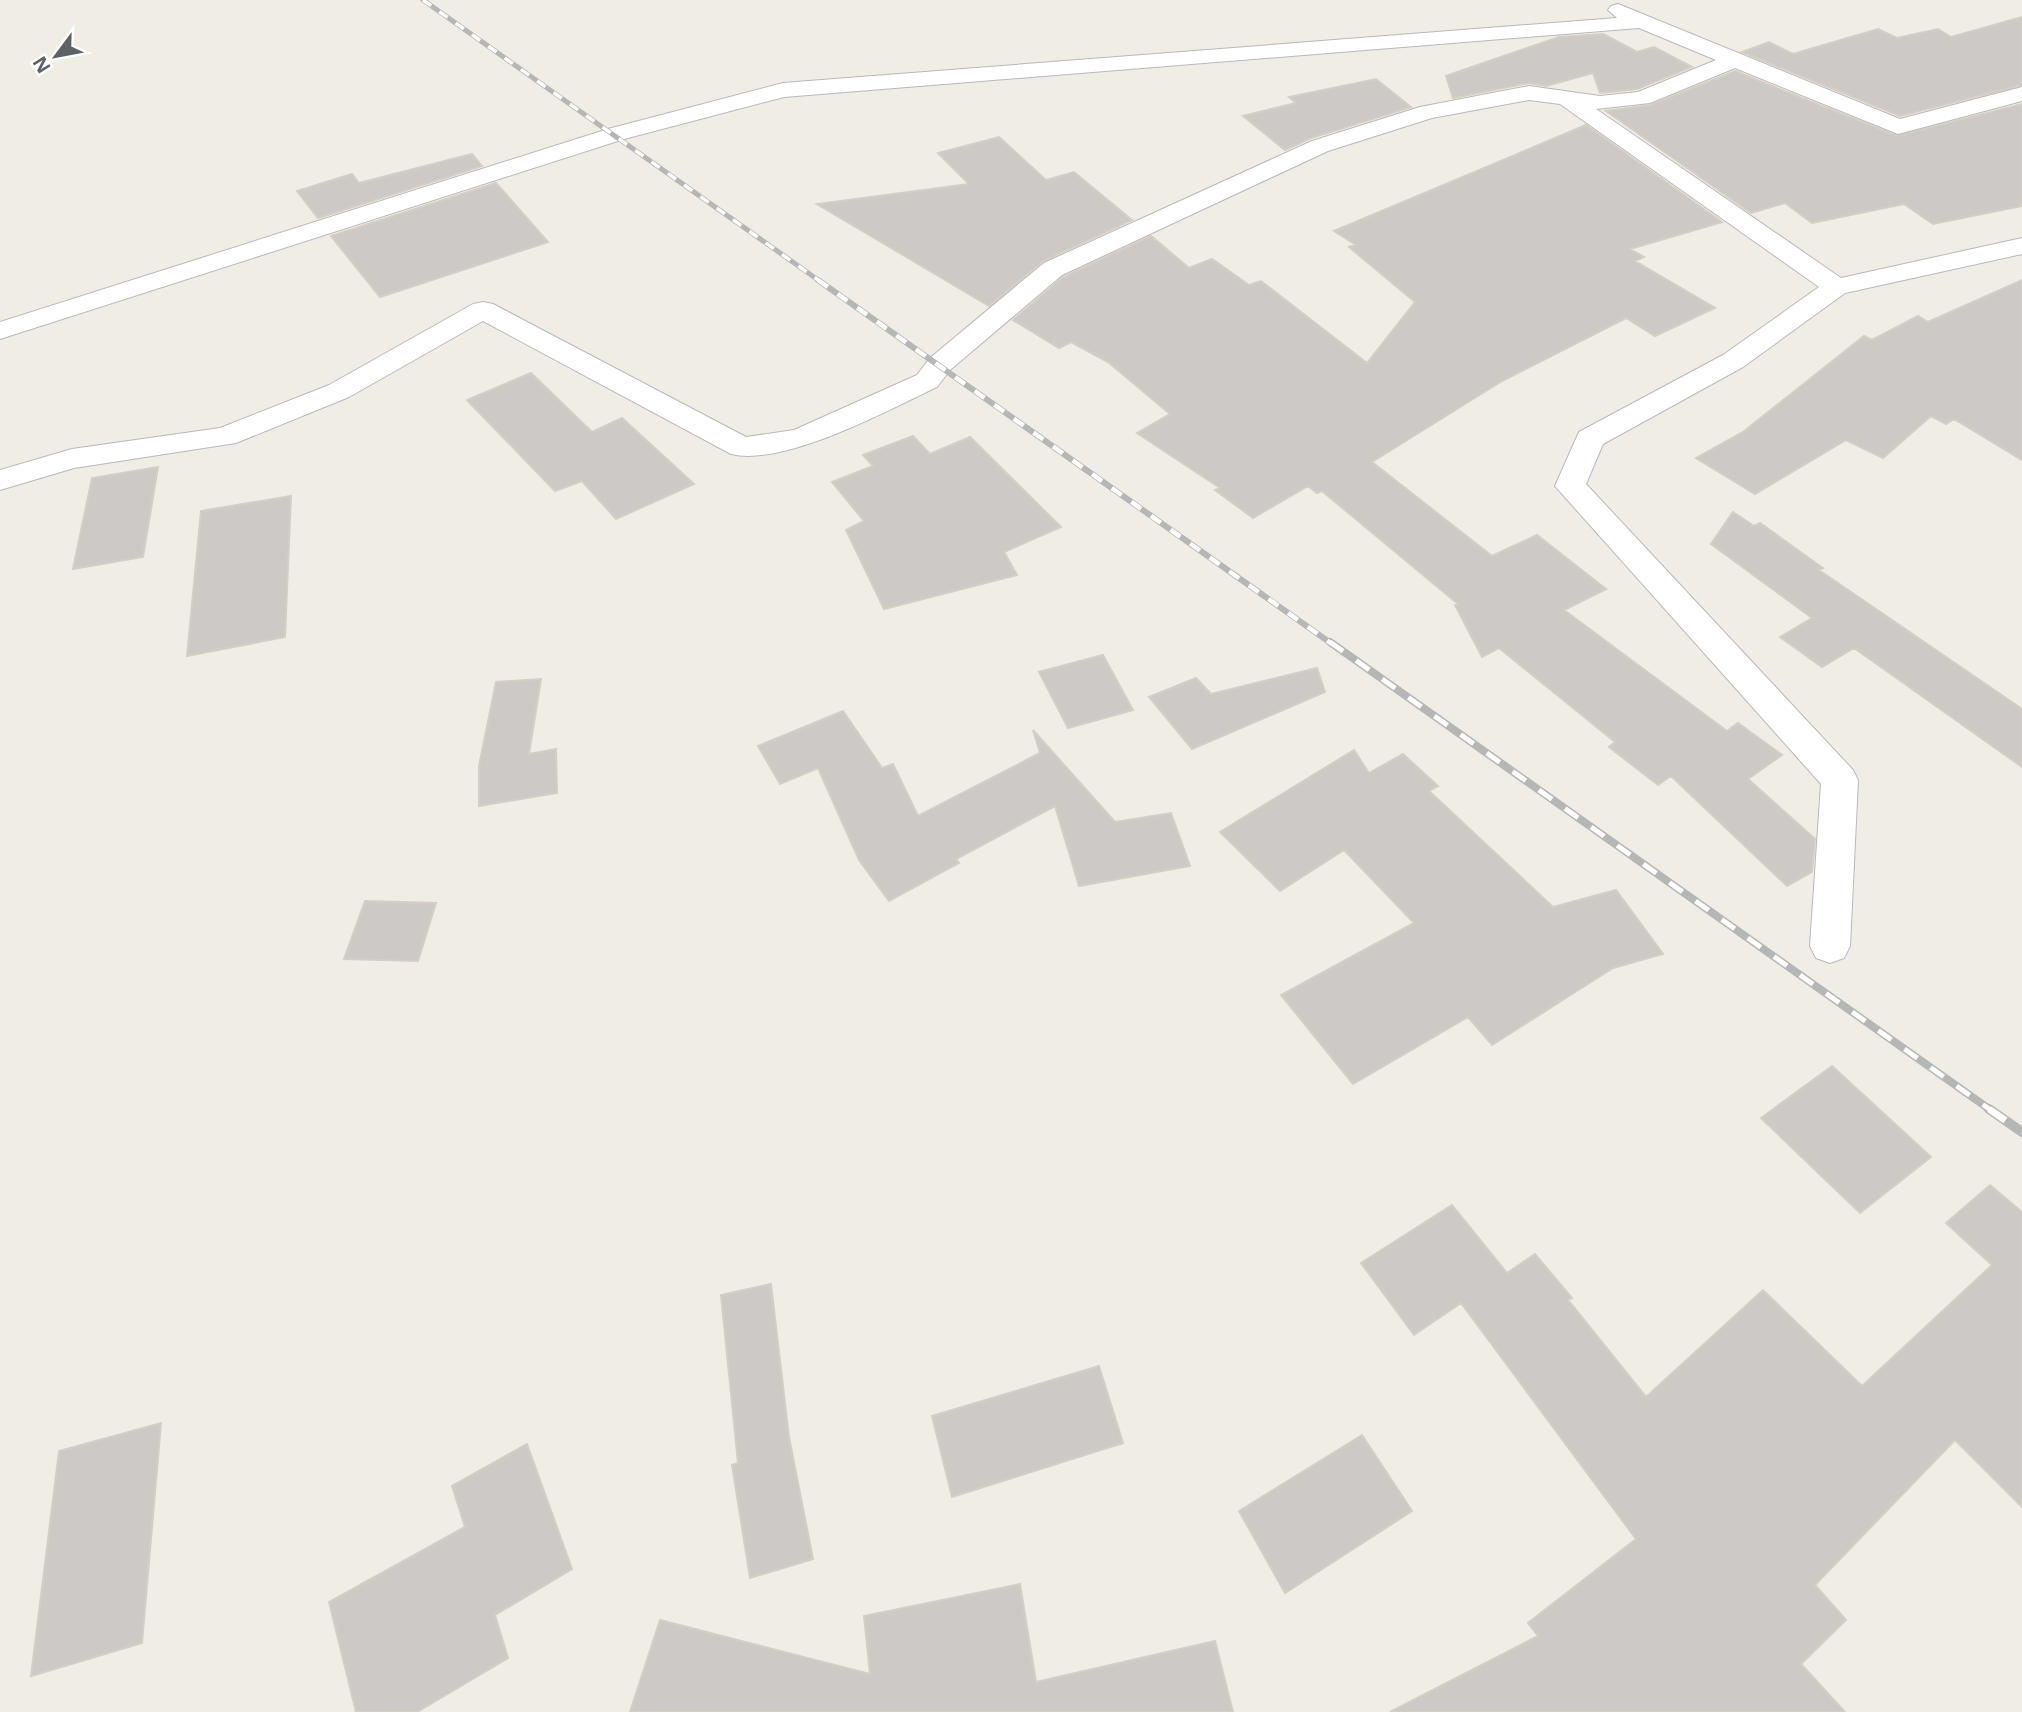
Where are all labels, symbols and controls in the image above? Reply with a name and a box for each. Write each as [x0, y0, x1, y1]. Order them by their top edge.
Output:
north arrow [21, 21, 91, 91]
text: N [26, 52, 57, 78]

